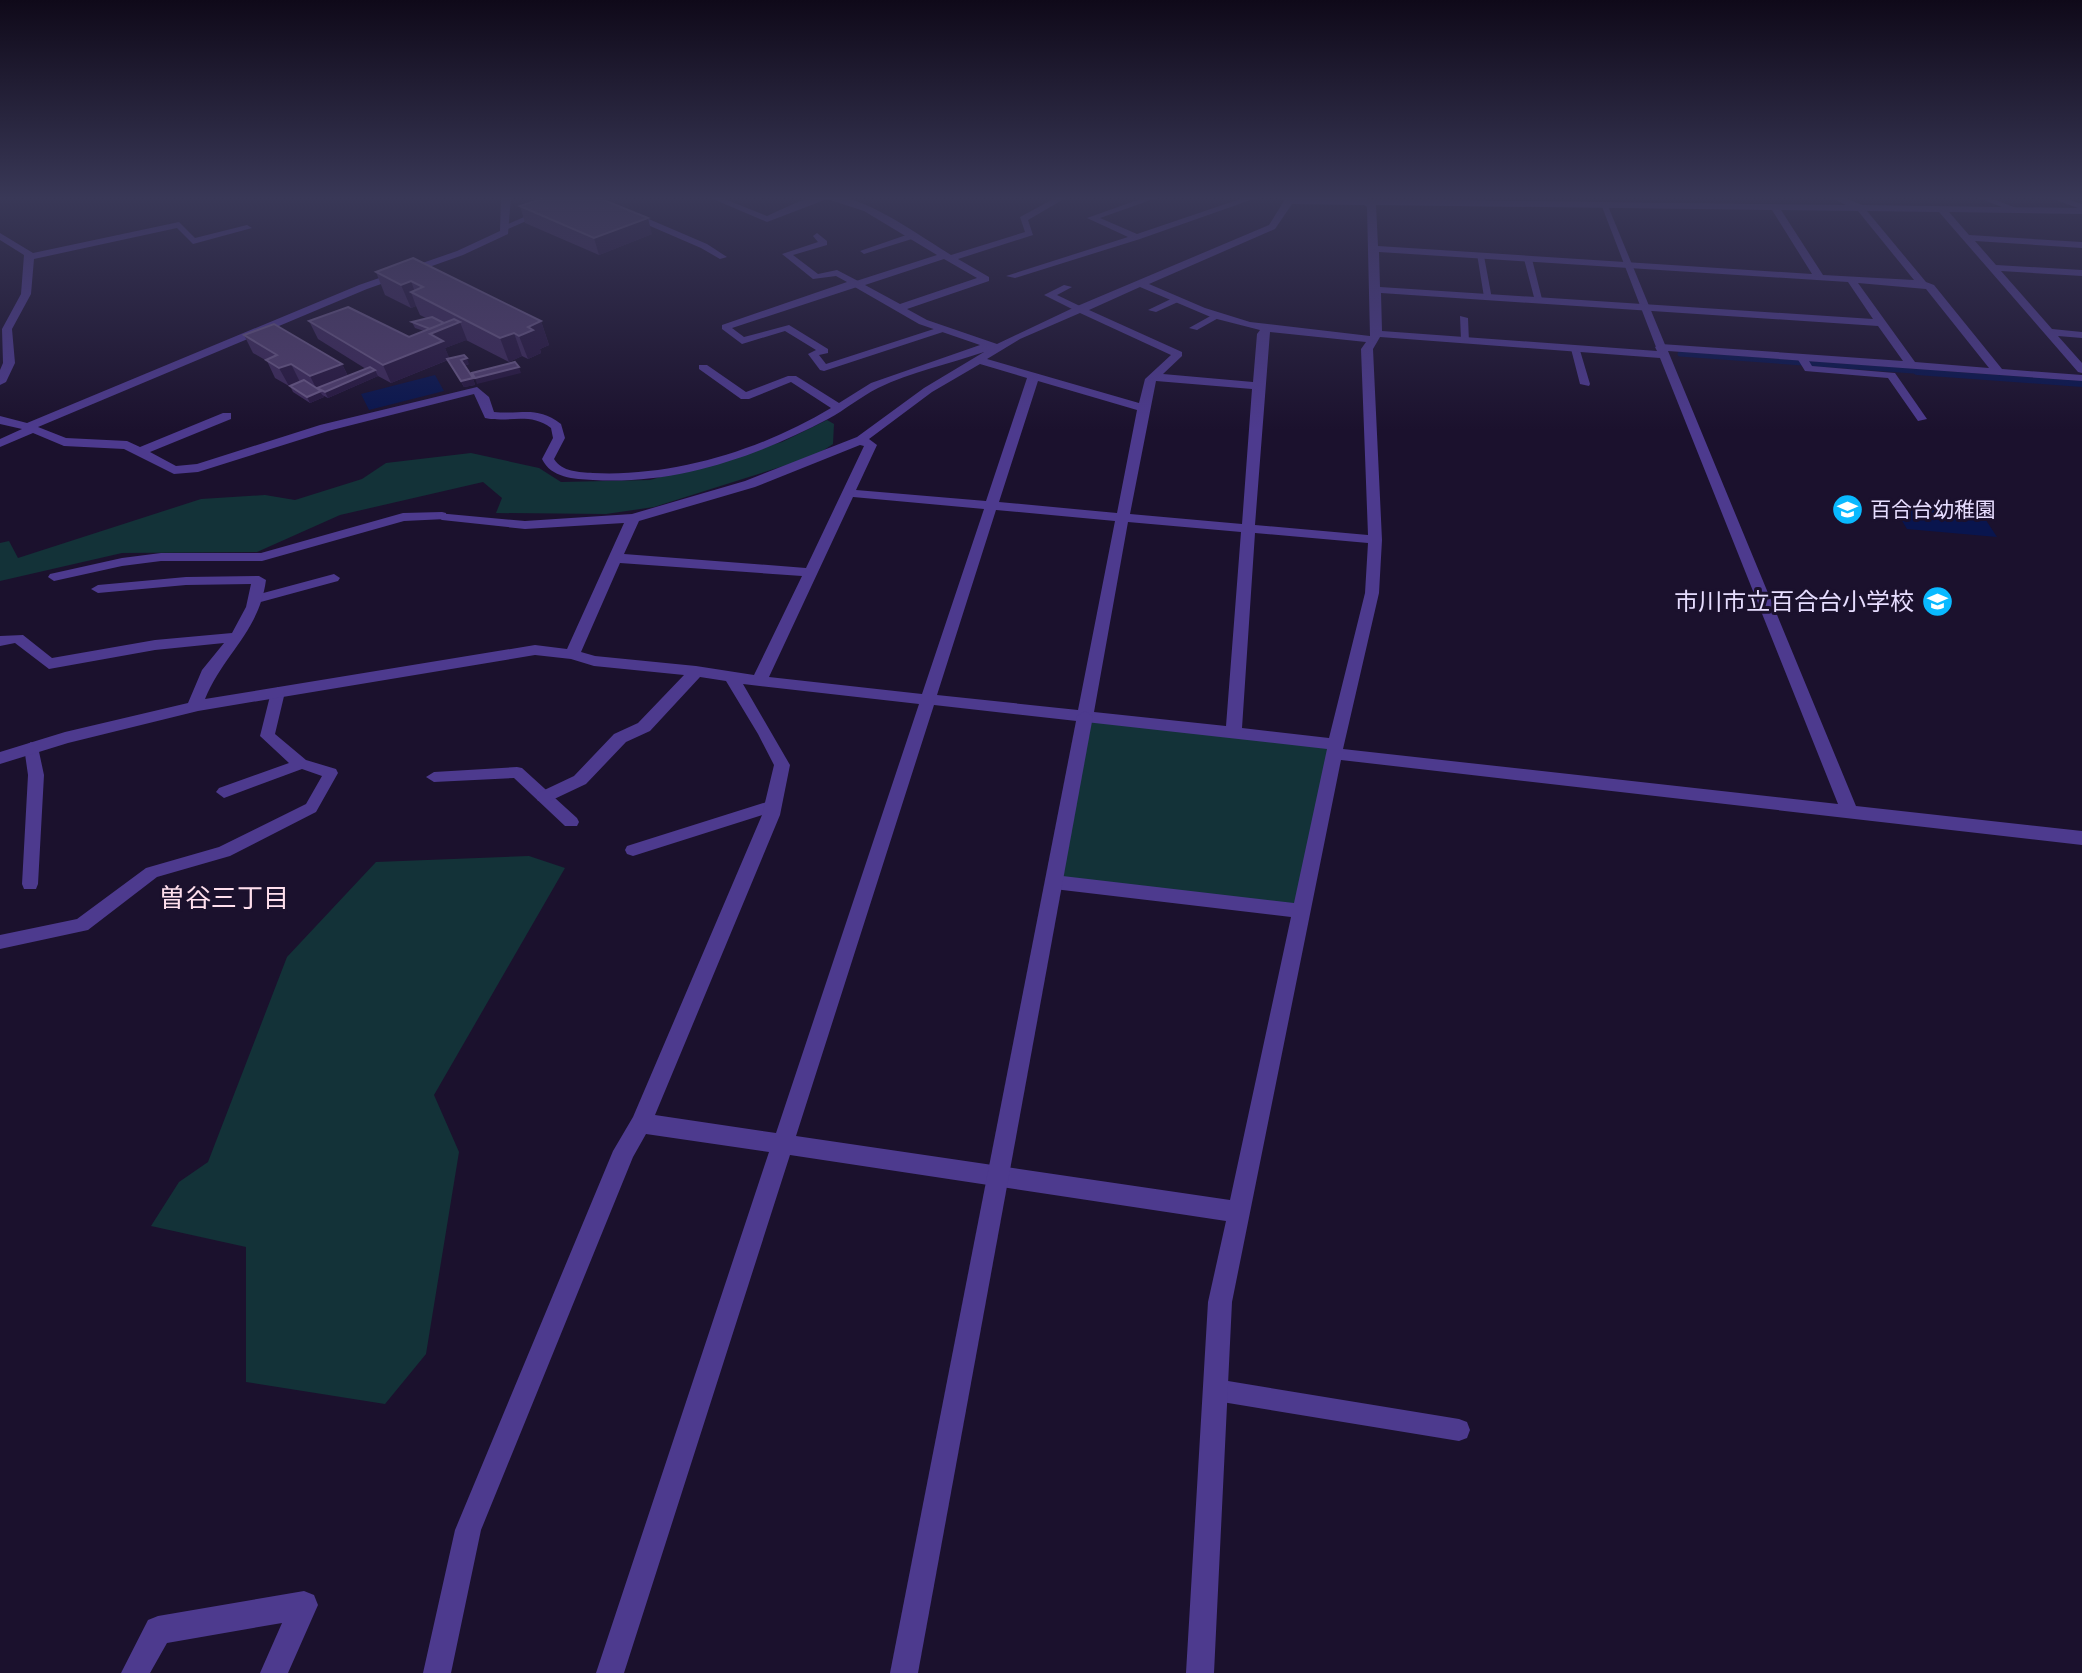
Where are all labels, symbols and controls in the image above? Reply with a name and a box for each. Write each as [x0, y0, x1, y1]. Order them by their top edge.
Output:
school or university icon: 百合台幼稚園 [1830, 492, 1864, 526]
place label: 百合台幼稚園 [1870, 497, 1996, 522]
school or university icon: 市川市立百合台小学校 [1920, 585, 1954, 619]
place label: 市川市立百合台小学校 [1674, 588, 1914, 616]
district label: 曽谷三丁目 [159, 883, 289, 913]

